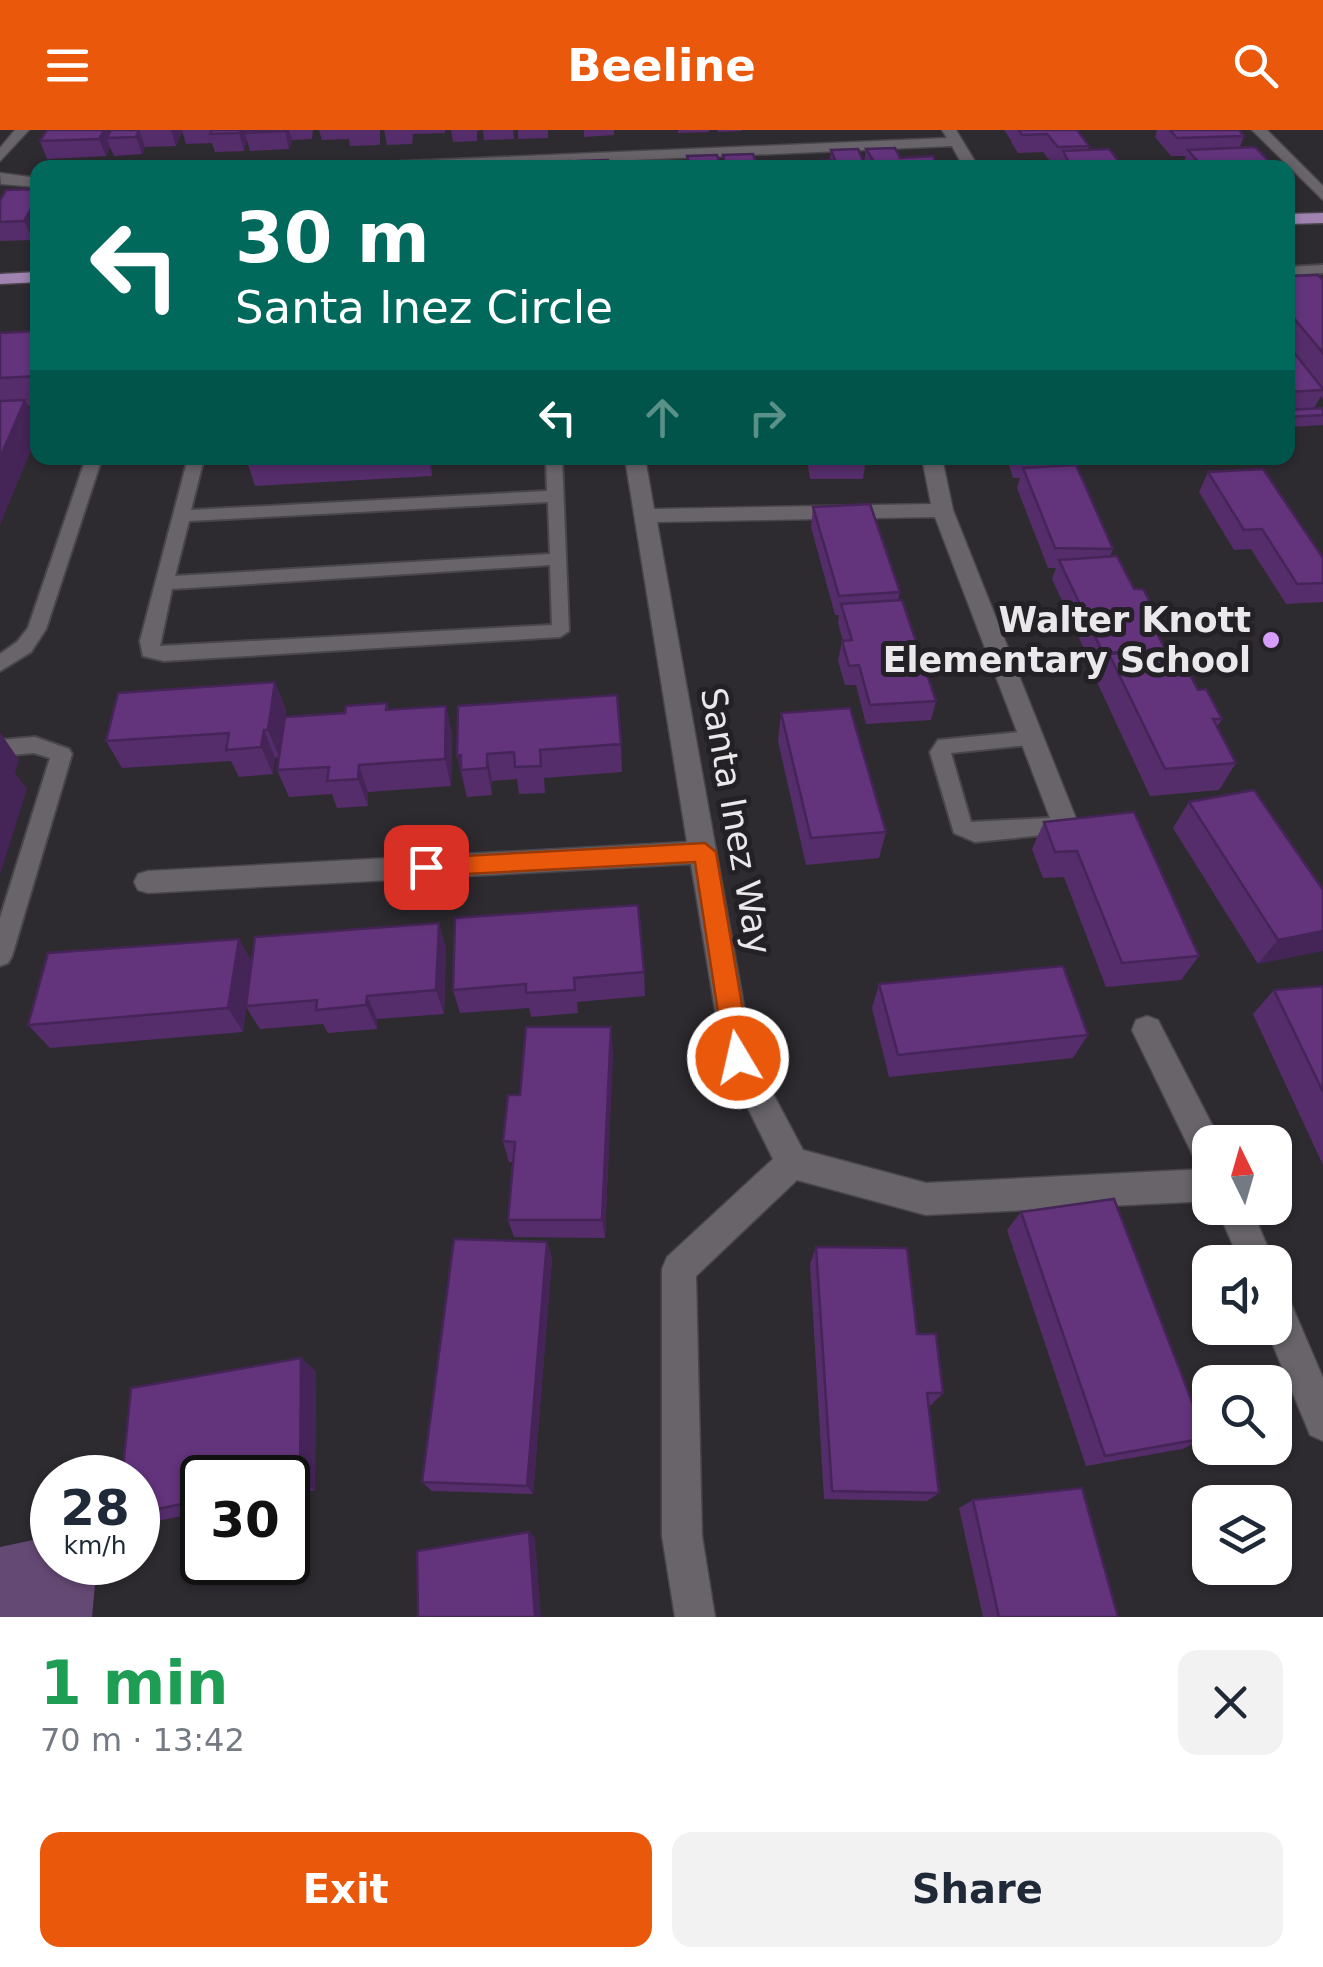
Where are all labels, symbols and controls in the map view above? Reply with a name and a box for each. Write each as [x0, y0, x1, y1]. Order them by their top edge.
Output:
icon: menu [40, 38, 95, 93]
icon: search [1228, 38, 1283, 93]
text: Beeline [567, 39, 756, 92]
text: 30 m [235, 197, 430, 279]
icon: left [70, 200, 200, 330]
text: Santa Inez Circle [235, 281, 613, 334]
icon: left [530, 390, 585, 445]
icon: ahead [635, 390, 690, 445]
icon: right [740, 390, 795, 445]
place label: Walter Knott Elementary School [883, 600, 1251, 680]
marker: Walter Knott Elementary School [1260, 629, 1282, 651]
street label: Santa Inez Way [693, 684, 779, 958]
pin [384, 825, 469, 910]
icon: arrive [399, 840, 454, 895]
position arrow [686, 1006, 790, 1110]
north arrow [1192, 1125, 1292, 1225]
map controls [1192, 1125, 1292, 1585]
button: sound [1192, 1245, 1292, 1345]
button: search [1192, 1365, 1292, 1465]
speed limit sign: 30 [180, 1455, 310, 1585]
text: 28 [60, 1479, 130, 1537]
button: layers [1192, 1485, 1292, 1585]
text: km/h [63, 1531, 127, 1560]
text: 1 min [40, 1648, 228, 1718]
button: close [1178, 1650, 1283, 1755]
text: 70 m · 13:42 [40, 1721, 245, 1759]
button: Exit [40, 1832, 652, 1947]
button: Share [672, 1832, 1283, 1947]

